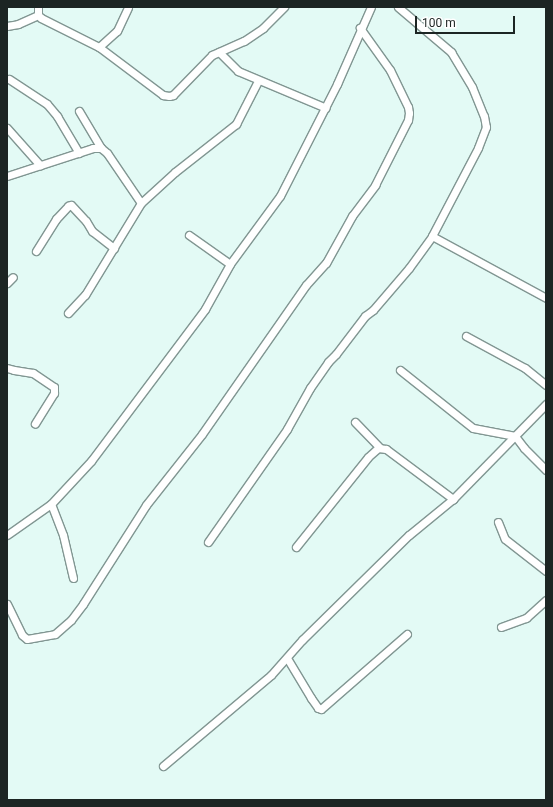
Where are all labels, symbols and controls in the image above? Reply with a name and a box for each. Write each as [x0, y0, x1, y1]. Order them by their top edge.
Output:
scale bar [417, 8, 517, 34]
text: 100 m [422, 16, 456, 30]

